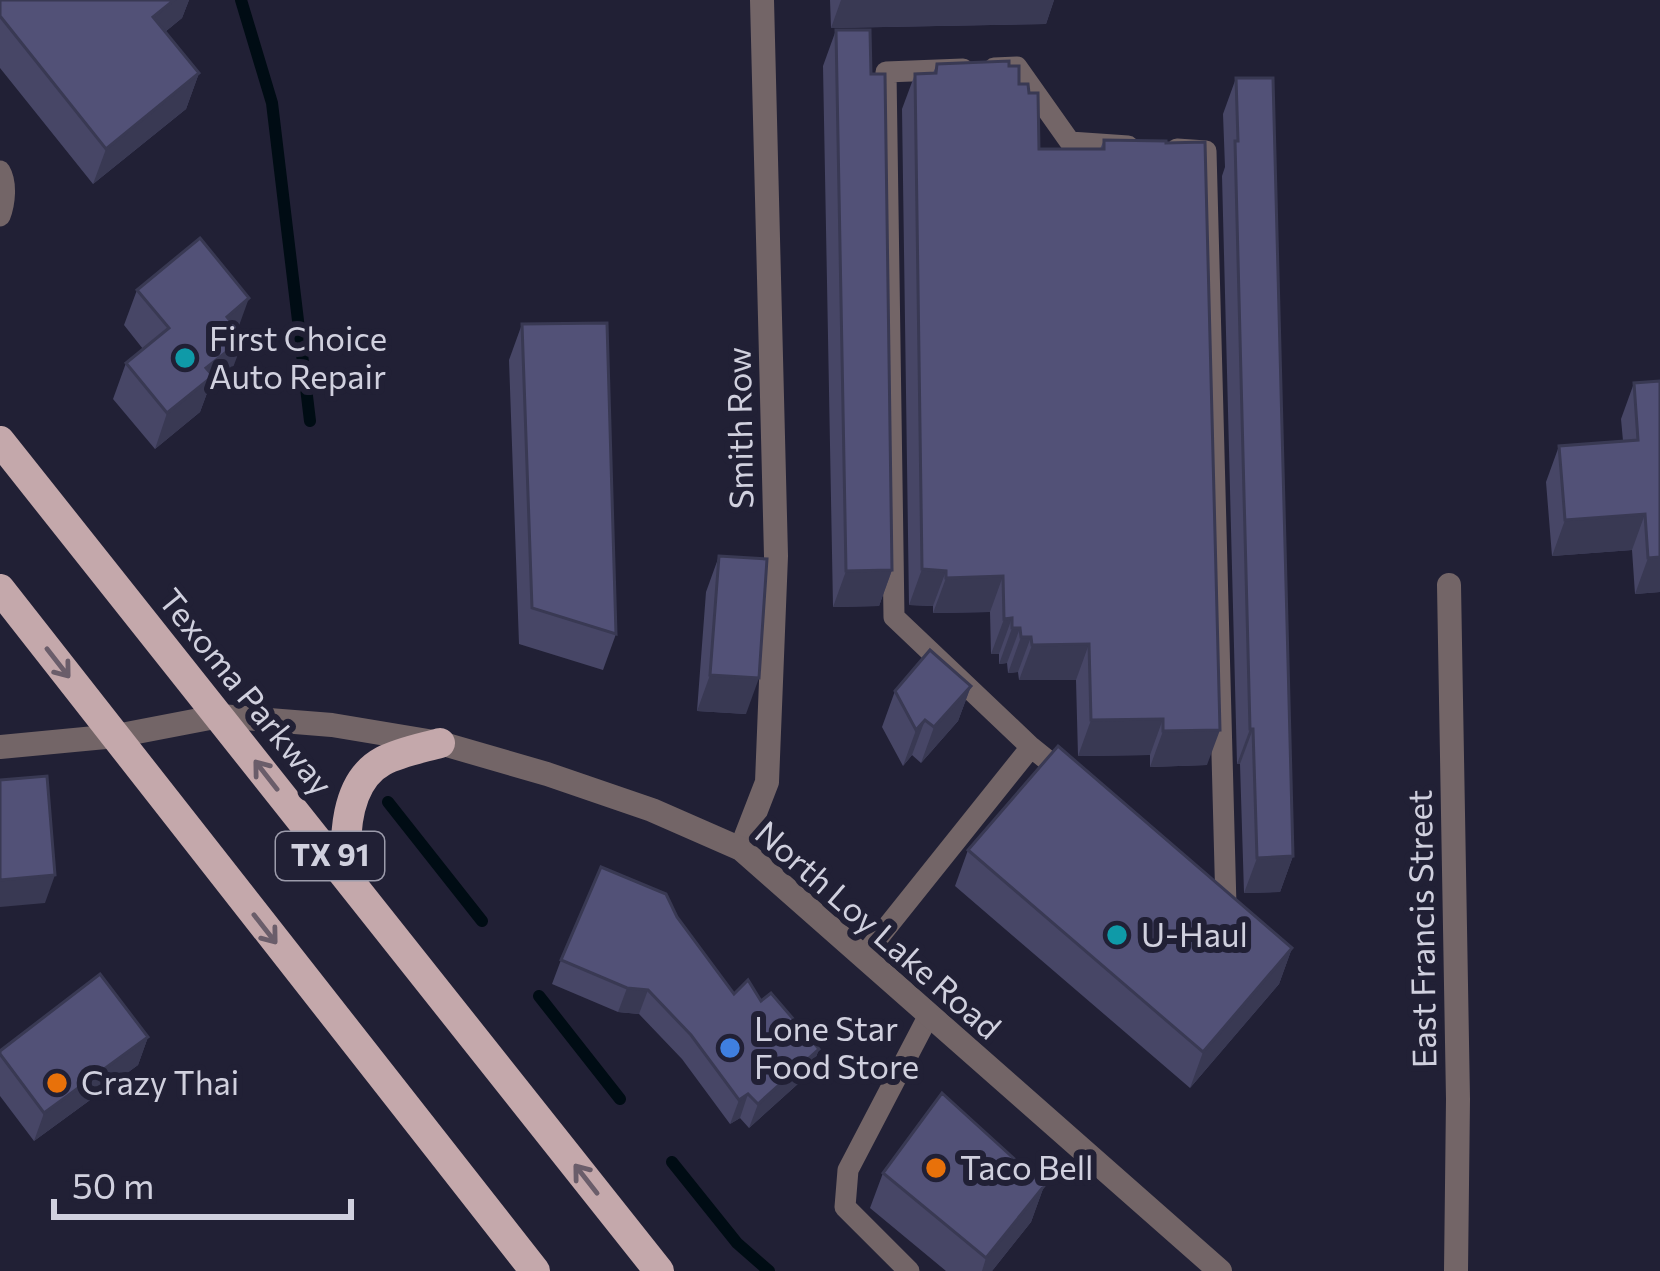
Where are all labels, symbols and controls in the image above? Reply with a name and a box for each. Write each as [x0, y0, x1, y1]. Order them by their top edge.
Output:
place label: First Choice Auto Repair [209, 317, 387, 396]
marker: First Choice Auto Repair [172, 345, 198, 371]
street label: Smith Row [717, 347, 760, 509]
street label: Texoma Parkway [151, 579, 343, 803]
one-way arrow [44, 646, 71, 678]
one-way arrow [253, 759, 280, 791]
street label: East Francis Street [1398, 789, 1443, 1069]
street label: North Loy Lake Road [748, 811, 1010, 1047]
road number: TX 91 [276, 832, 384, 880]
one-way arrow [251, 912, 277, 944]
place label: U-Haul [1141, 913, 1248, 954]
marker: U-Haul [1104, 922, 1130, 948]
place label: Lone Star Food Store [754, 1007, 919, 1086]
marker: Lone Star Food Store [717, 1035, 743, 1061]
place label: Crazy Thai [81, 1061, 239, 1102]
marker: Crazy Thai [44, 1070, 70, 1096]
scale bar [54, 1145, 351, 1219]
place label: Taco Bell [960, 1146, 1093, 1187]
marker: Taco Bell [923, 1155, 949, 1181]
text: 50 m [72, 1162, 154, 1206]
one-way arrow [573, 1164, 600, 1196]

